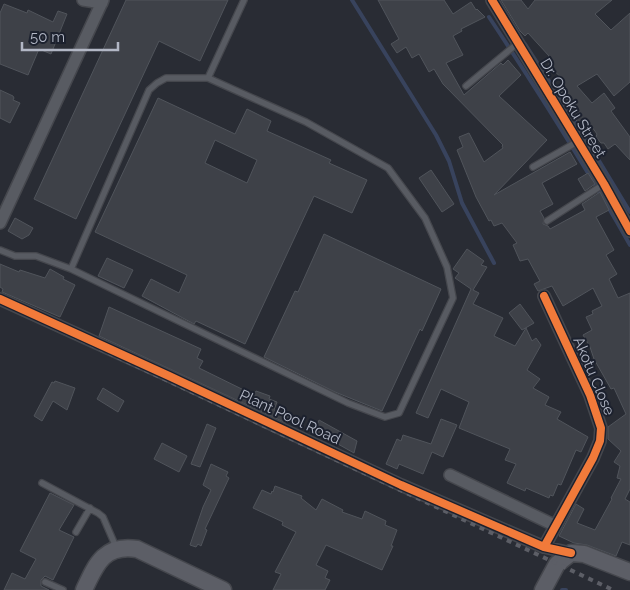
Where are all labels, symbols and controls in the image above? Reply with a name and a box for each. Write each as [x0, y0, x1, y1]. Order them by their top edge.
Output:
scale bar [22, 20, 119, 52]
text: 50 m [30, 28, 65, 46]
street label: Dr. Opoku Street [536, 55, 610, 161]
street label: Akotu Close [569, 334, 619, 418]
street label: Plant Pool Road [237, 386, 343, 448]

